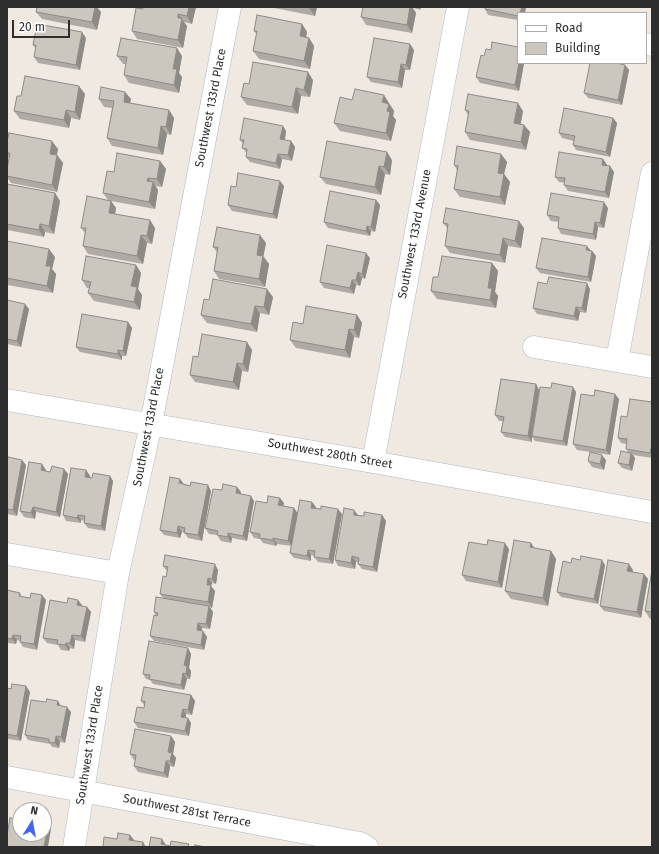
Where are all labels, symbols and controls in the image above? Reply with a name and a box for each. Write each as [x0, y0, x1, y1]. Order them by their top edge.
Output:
scale bar [14, 12, 72, 38]
legend [517, 12, 647, 64]
text: 20 m [19, 20, 45, 34]
text: Road [555, 21, 583, 35]
text: Building [555, 41, 600, 55]
street label: Southwest 133rd Place [192, 47, 230, 169]
street label: Southwest 133rd Avenue [395, 168, 435, 300]
street label: Southwest 133rd Place [130, 366, 168, 488]
street label: Southwest 280th Street [266, 436, 394, 472]
street label: Southwest 133rd Place [73, 684, 107, 806]
street label: Southwest 281st Terrace [122, 792, 252, 830]
north arrow [12, 802, 52, 842]
text: N [29, 804, 39, 818]

